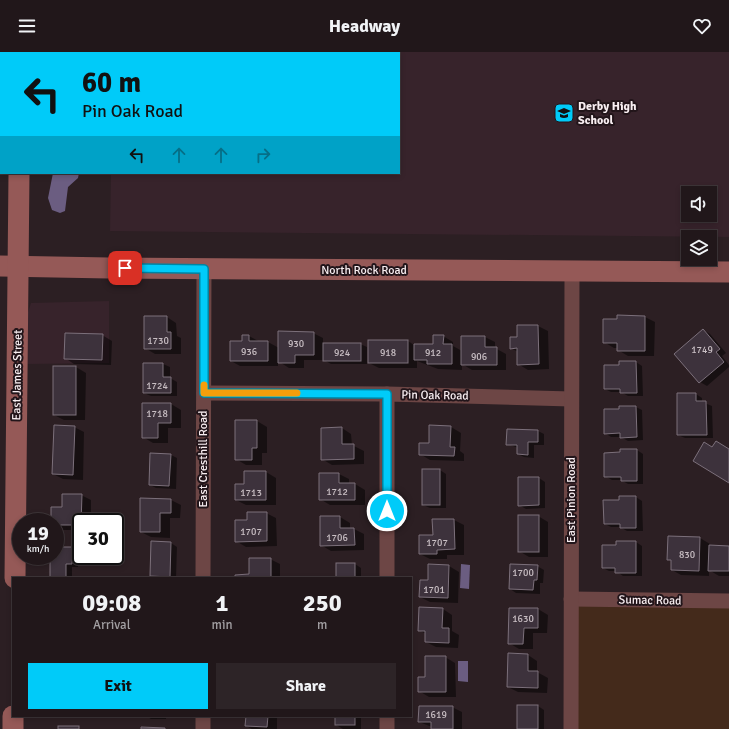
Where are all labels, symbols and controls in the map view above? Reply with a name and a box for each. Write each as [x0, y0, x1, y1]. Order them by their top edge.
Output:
icon: menu [16, 15, 38, 37]
text: Headway [329, 15, 400, 37]
icon: heart [691, 15, 713, 37]
text: 60 m [82, 66, 141, 100]
icon: left [16, 68, 68, 120]
place label: Derby High School [578, 99, 637, 128]
text: Pin Oak Road [82, 100, 183, 122]
school or university icon: Derby High School [553, 102, 575, 124]
icon: left [126, 144, 148, 166]
icon: ahead [168, 144, 190, 166]
icon: ahead [210, 144, 232, 166]
icon: right [252, 144, 274, 166]
map controls [681, 186, 717, 266]
button: sound [681, 186, 717, 222]
button: layers [681, 230, 717, 266]
pin [108, 251, 142, 285]
icon: arrive [114, 257, 136, 279]
street label: North Rock Road [321, 263, 407, 278]
street label: East James Street [9, 330, 26, 421]
house number: 1730 [147, 335, 169, 347]
house number: 930 [288, 338, 304, 350]
house number: 1749 [691, 344, 713, 356]
house number: 936 [241, 346, 257, 358]
house number: 924 [334, 347, 351, 359]
house number: 918 [380, 347, 396, 359]
house number: 912 [425, 347, 441, 359]
house number: 906 [471, 351, 487, 363]
house number: 1724 [146, 380, 168, 392]
street label: Pin Oak Road [401, 387, 469, 404]
house number: 1718 [146, 408, 168, 420]
street label: East Cresthill Road [196, 411, 211, 507]
street label: East Pinion Road [564, 457, 579, 543]
house number: 1712 [326, 486, 348, 498]
house number: 1713 [240, 487, 262, 499]
position arrow [366, 490, 408, 532]
speed limit sign: 30 [72, 513, 124, 565]
text: 19 [27, 521, 49, 546]
house number: 1707 [240, 526, 262, 538]
house number: 1706 [326, 532, 348, 544]
house number: 1707 [426, 537, 448, 549]
text: km/h [27, 543, 49, 555]
house number: 830 [679, 549, 695, 561]
house number: 1700 [512, 567, 534, 579]
house number: 1701 [423, 584, 445, 596]
text: 09:08 [82, 588, 141, 618]
text: 1 [216, 588, 228, 618]
text: 250 [303, 588, 342, 618]
street label: Sumac Road [618, 592, 682, 609]
house number: 1630 [512, 613, 534, 625]
text: Arrival [93, 617, 130, 633]
text: min [212, 617, 233, 633]
text: m [317, 617, 327, 633]
button: Exit [28, 663, 208, 709]
button: Share [216, 663, 396, 709]
house number: 1619 [425, 709, 447, 721]

